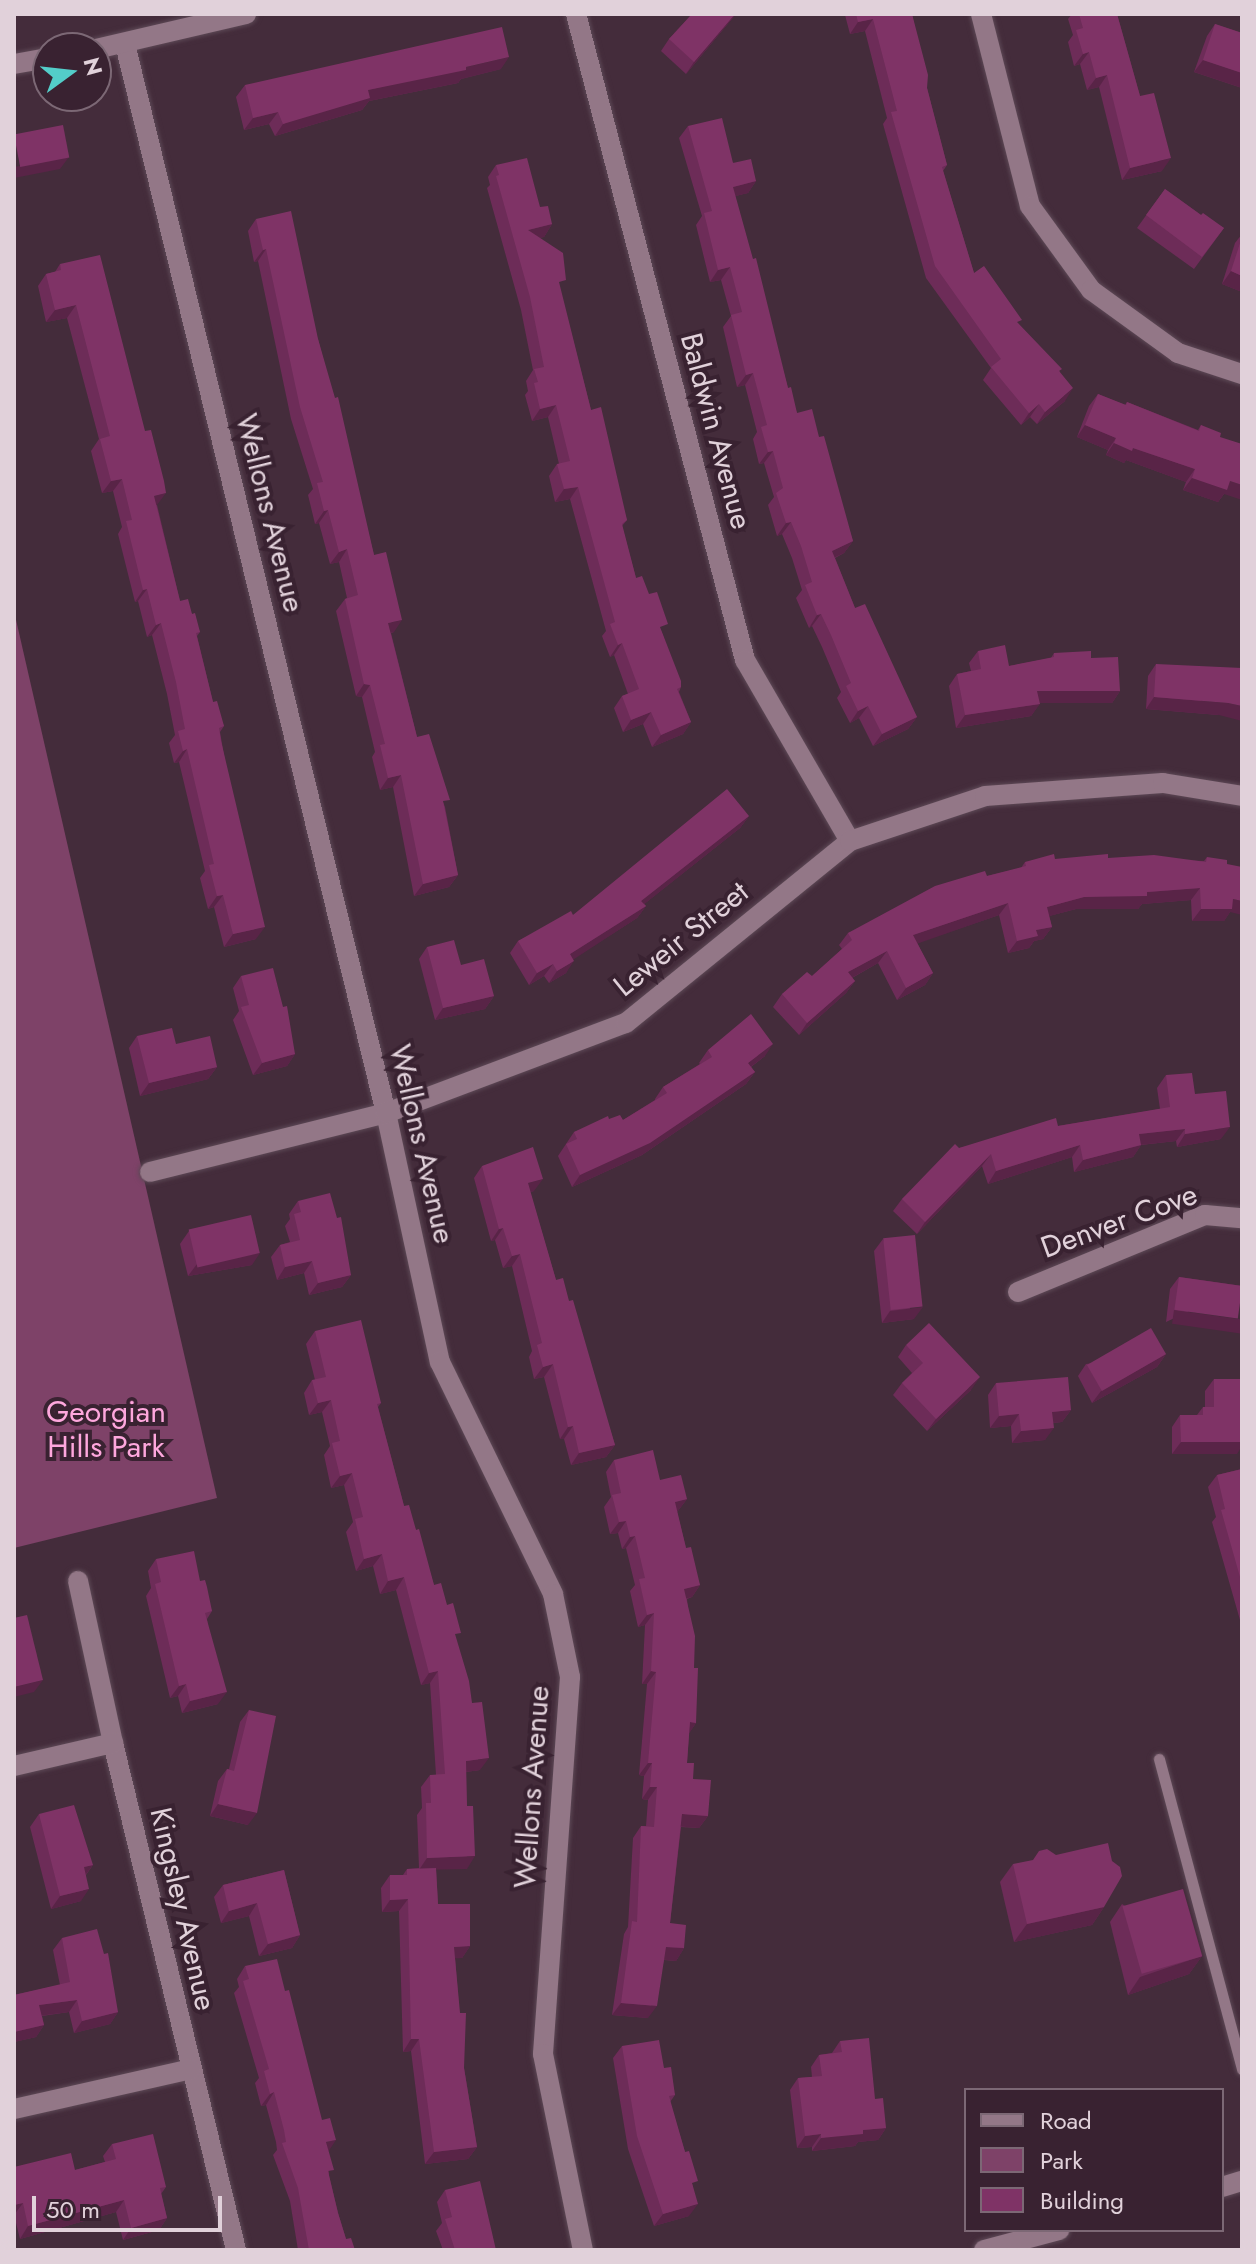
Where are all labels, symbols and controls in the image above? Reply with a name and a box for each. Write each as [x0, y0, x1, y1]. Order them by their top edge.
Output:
north arrow [32, 32, 112, 112]
text: N [76, 54, 111, 79]
street label: Baldwin Avenue [673, 329, 759, 533]
street label: Wellons Avenue [228, 410, 312, 616]
street label: Leweir Street [607, 874, 755, 1004]
street label: Wellons Avenue [382, 1041, 462, 1247]
street label: Denver Cove [1036, 1176, 1202, 1266]
park label: Georgian Hills Park [46, 1394, 166, 1464]
street label: Wellons Avenue [507, 1684, 557, 1890]
street label: Kingsley Avenue [142, 1804, 224, 2014]
legend [964, 2088, 1224, 2232]
text: Road [1040, 2103, 1092, 2138]
text: Park [1040, 2143, 1083, 2178]
scale bar [36, 2180, 226, 2230]
text: Building [1040, 2183, 1124, 2218]
text: 50 m [46, 2192, 100, 2227]

